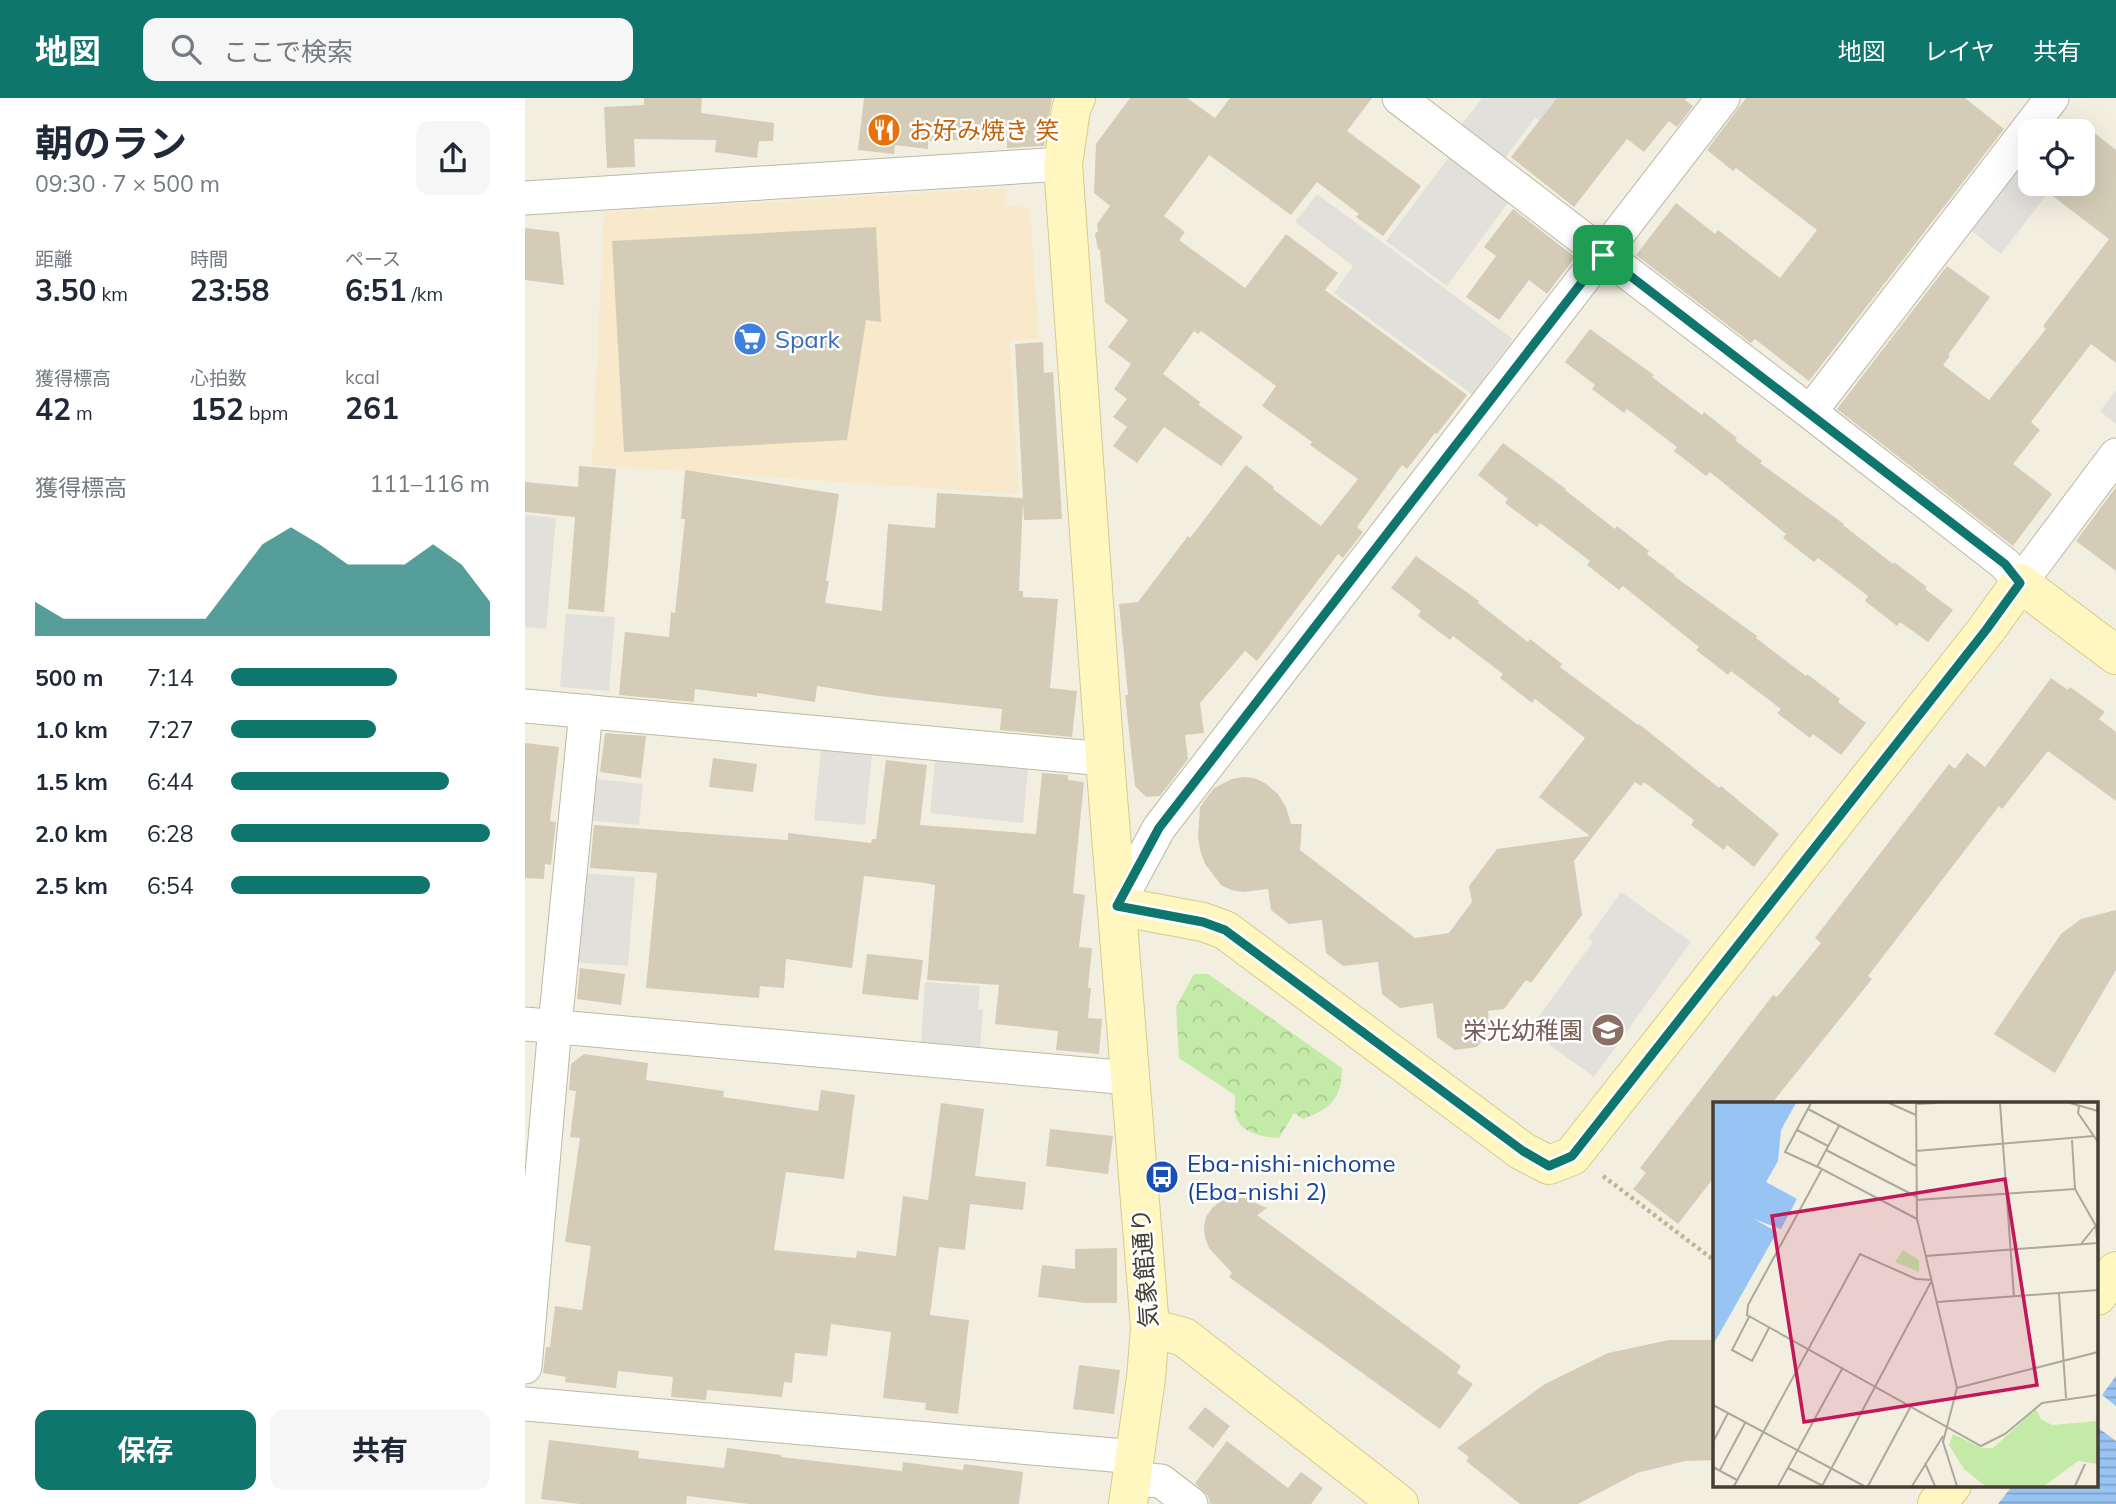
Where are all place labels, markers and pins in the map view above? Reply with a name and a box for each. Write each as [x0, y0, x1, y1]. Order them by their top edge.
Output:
restaurant icon: お好み焼き 笑 [865, 111, 903, 149]
place label: お好み焼き 笑 [909, 115, 1059, 145]
pin [1573, 225, 1633, 285]
supermarket icon: Spark [731, 320, 769, 358]
place label: Spark [775, 324, 840, 354]
school or university icon: 栄光幼稚園 [1589, 1011, 1627, 1049]
place label: 栄光幼稚園 [1463, 1015, 1583, 1045]
place label: Eba-nishi-nichome (Eba-nishi 2) [1187, 1148, 1395, 1206]
bus stop icon: Eba-nishi-nichome (Eba-nishi 2) [1143, 1158, 1181, 1196]

